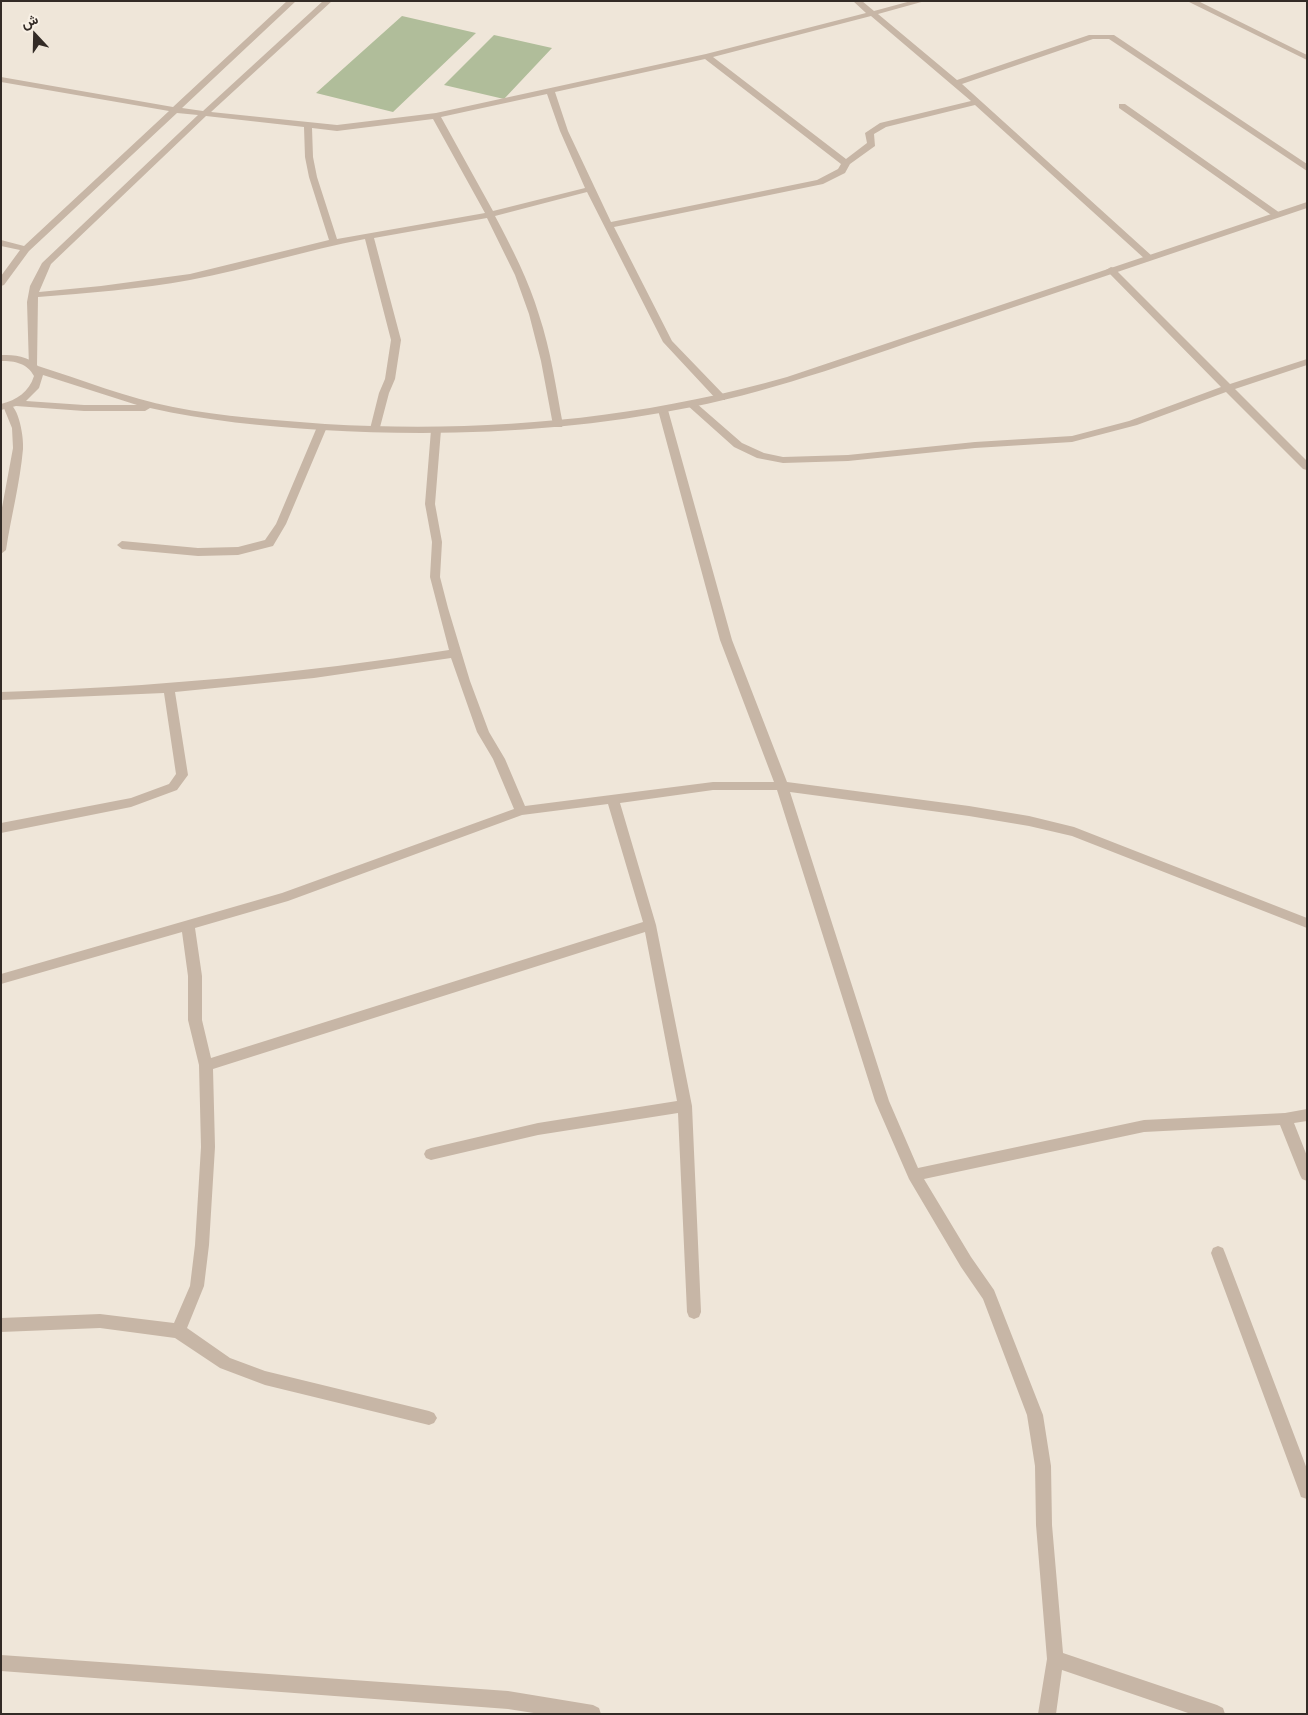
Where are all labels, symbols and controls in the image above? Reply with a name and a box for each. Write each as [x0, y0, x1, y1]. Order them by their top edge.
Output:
north arrow [10, 10, 60, 60]
text: ش [19, 10, 40, 31]

